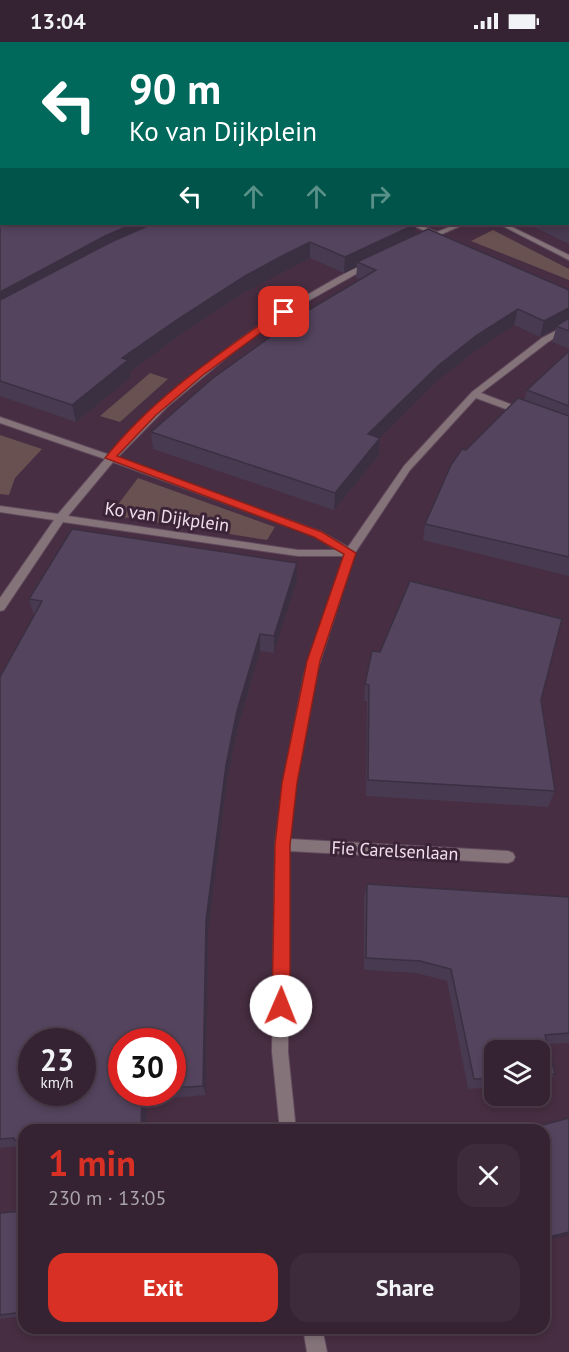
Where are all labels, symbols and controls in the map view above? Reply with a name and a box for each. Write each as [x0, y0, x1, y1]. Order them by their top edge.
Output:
text: 13:04 [30, 7, 86, 35]
text: 90 m [129, 61, 221, 116]
icon: left [30, 66, 108, 144]
text: Ko van Dijkplein [129, 114, 317, 148]
icon: left [174, 180, 207, 213]
icon: ahead [237, 180, 270, 213]
icon: ahead [300, 180, 333, 213]
icon: right [363, 180, 396, 213]
pin [258, 286, 309, 337]
icon: arrive [267, 295, 300, 328]
street label: Ko van Dijkplein [103, 496, 231, 537]
street label: Fie Carelsenlaan [331, 836, 459, 865]
position arrow [249, 974, 313, 1038]
speed limit sign: 30 [108, 1028, 186, 1106]
text: 23 [40, 1040, 74, 1079]
map controls [484, 1040, 550, 1106]
button: layers [484, 1040, 550, 1106]
text: km/h [41, 1073, 73, 1092]
text: 1 min [48, 1139, 136, 1186]
button: close [457, 1144, 520, 1207]
text: 230 m · 13:05 [48, 1185, 166, 1211]
button: Exit [48, 1253, 278, 1322]
button: Share [290, 1253, 520, 1322]

